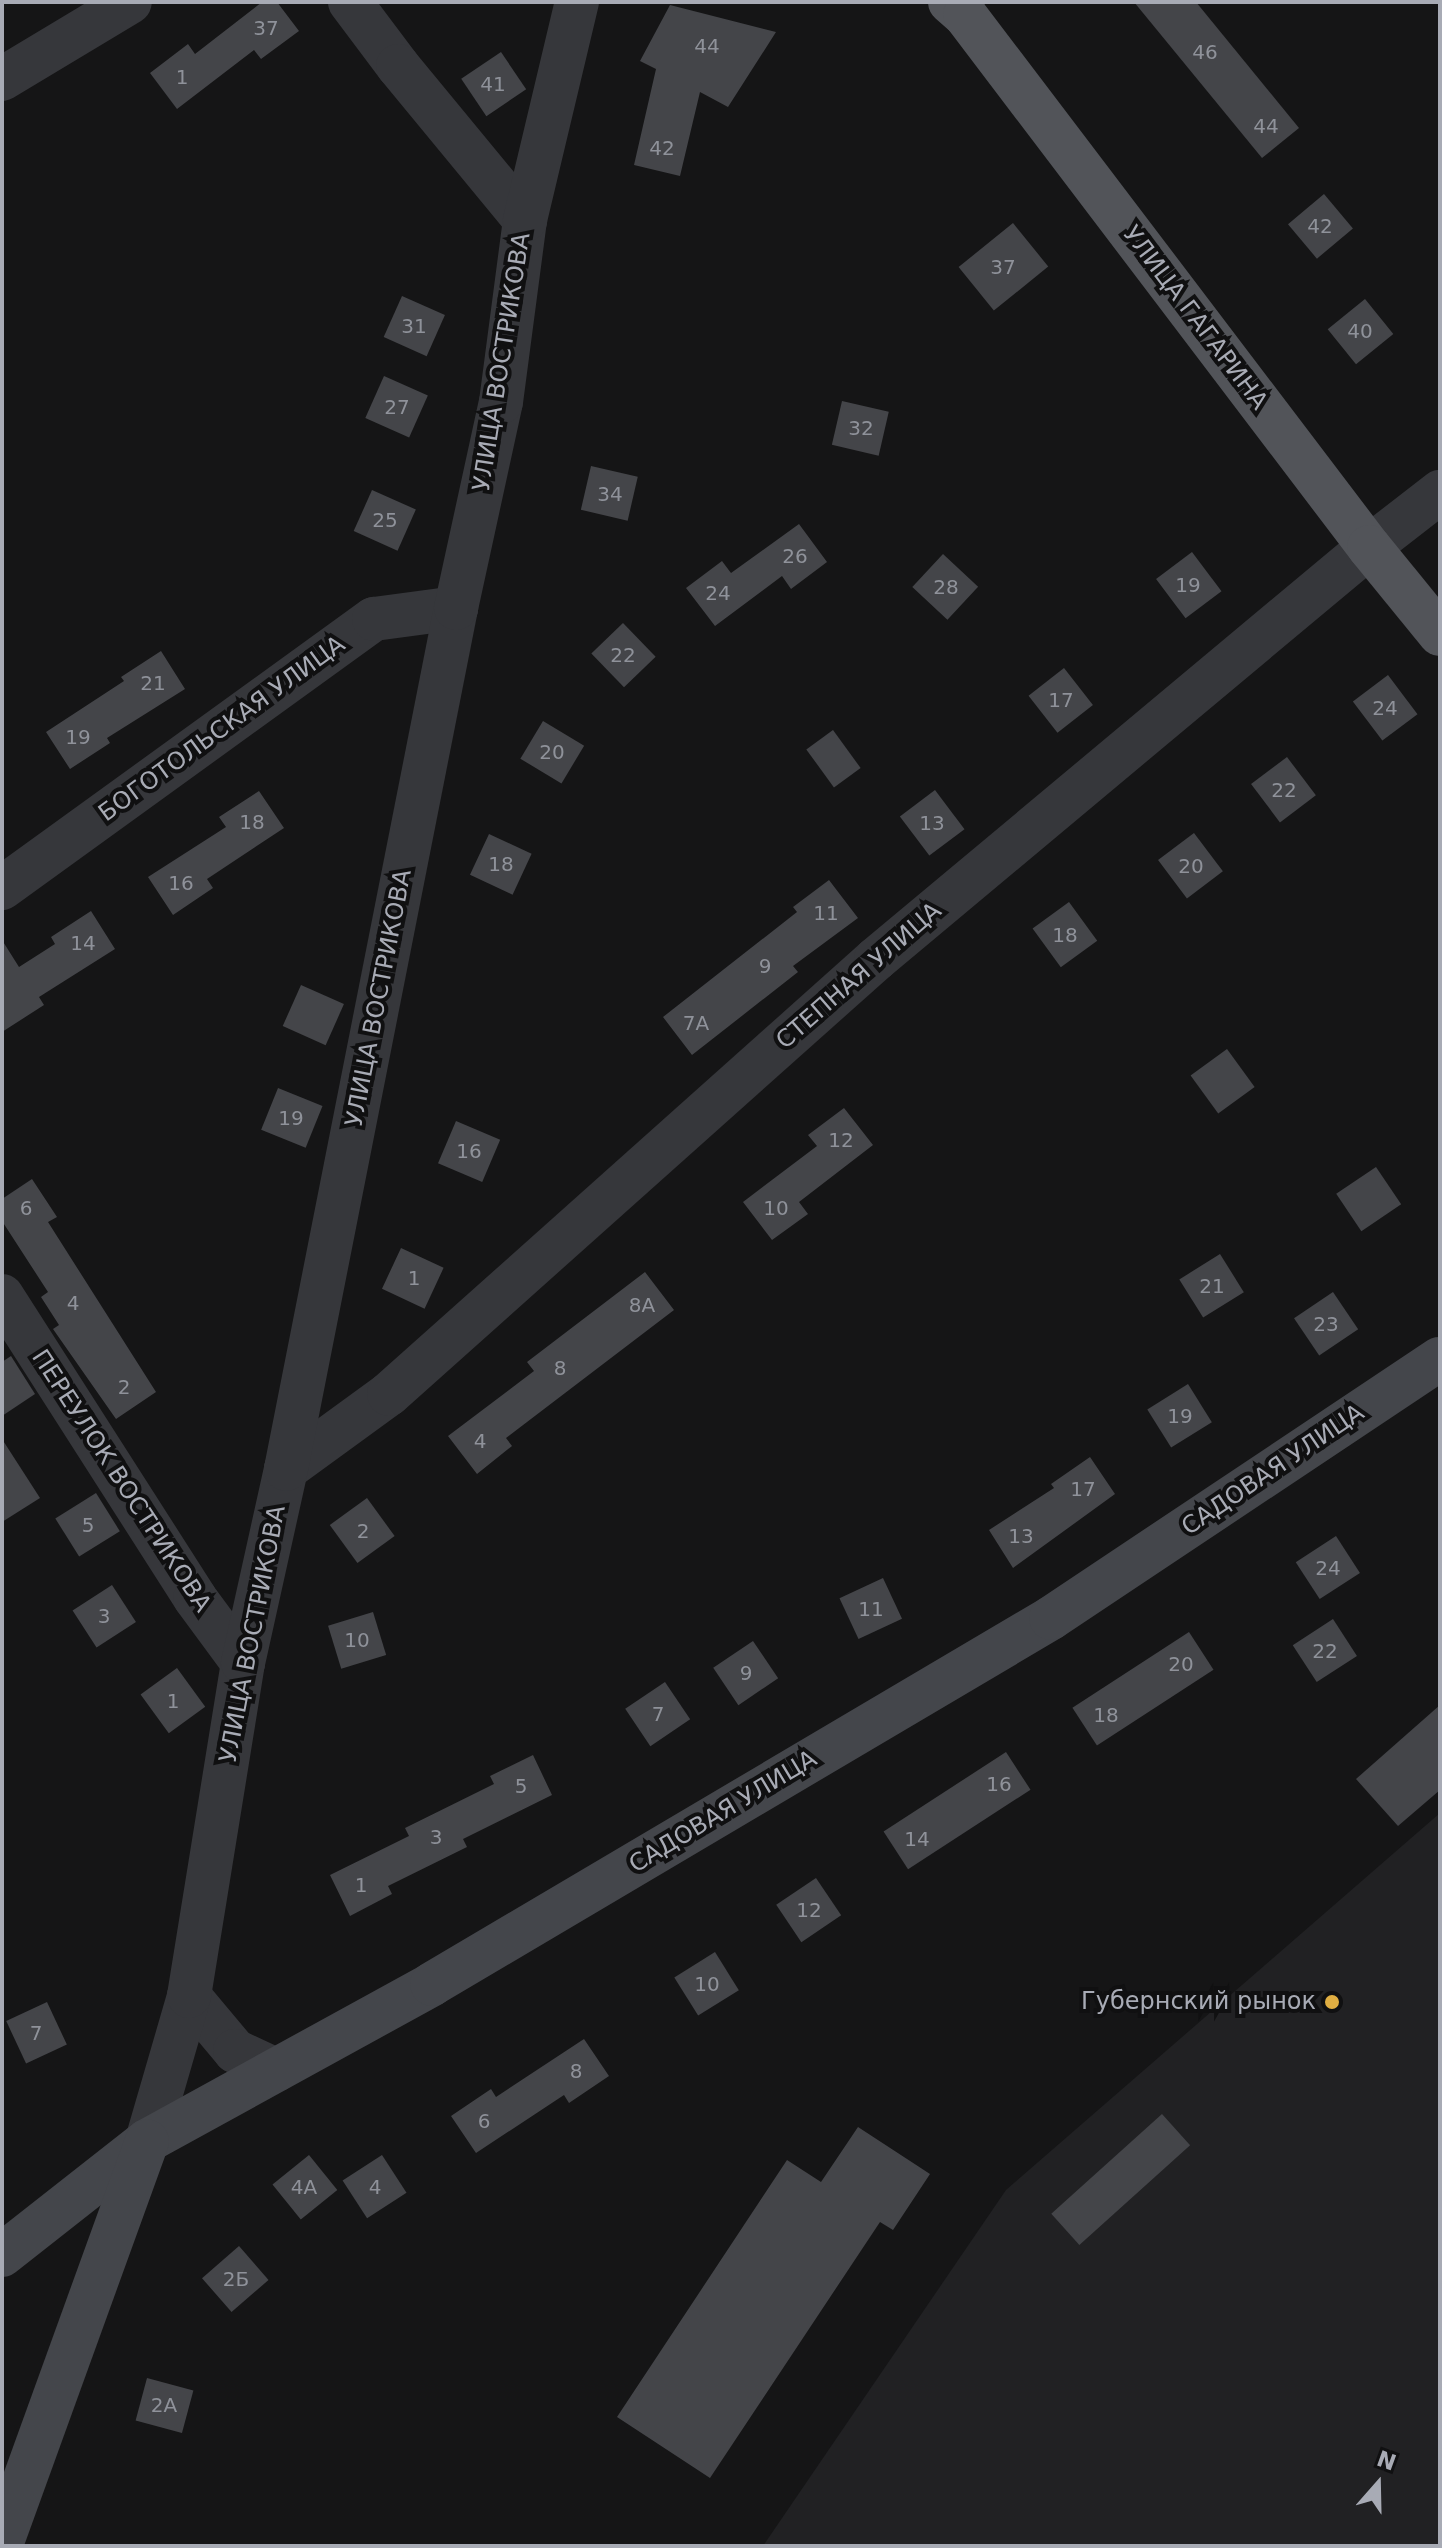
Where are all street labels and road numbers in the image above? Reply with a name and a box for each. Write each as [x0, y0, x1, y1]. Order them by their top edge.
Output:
street label: УЛИЦА ГАГАРИНА [1117, 221, 1273, 415]
street label: УЛИЦА ВОСТРИКОВА [467, 231, 537, 493]
street label: БОГОТОЛЬСКАЯ УЛИЦА [93, 630, 351, 828]
street label: УЛИЦА ВОСТРИКОВА [340, 867, 418, 1129]
street label: СТЕПНАЯ УЛИЦА [771, 897, 947, 1055]
street label: ПЕРЕУЛОК ВОСТРИКОВА [25, 1344, 217, 1618]
street label: САДОВАЯ УЛИЦА [1176, 1398, 1370, 1542]
street label: УЛИЦА ВОСТРИКОВА [214, 1503, 292, 1765]
street label: САДОВАЯ УЛИЦА [624, 1745, 822, 1879]

